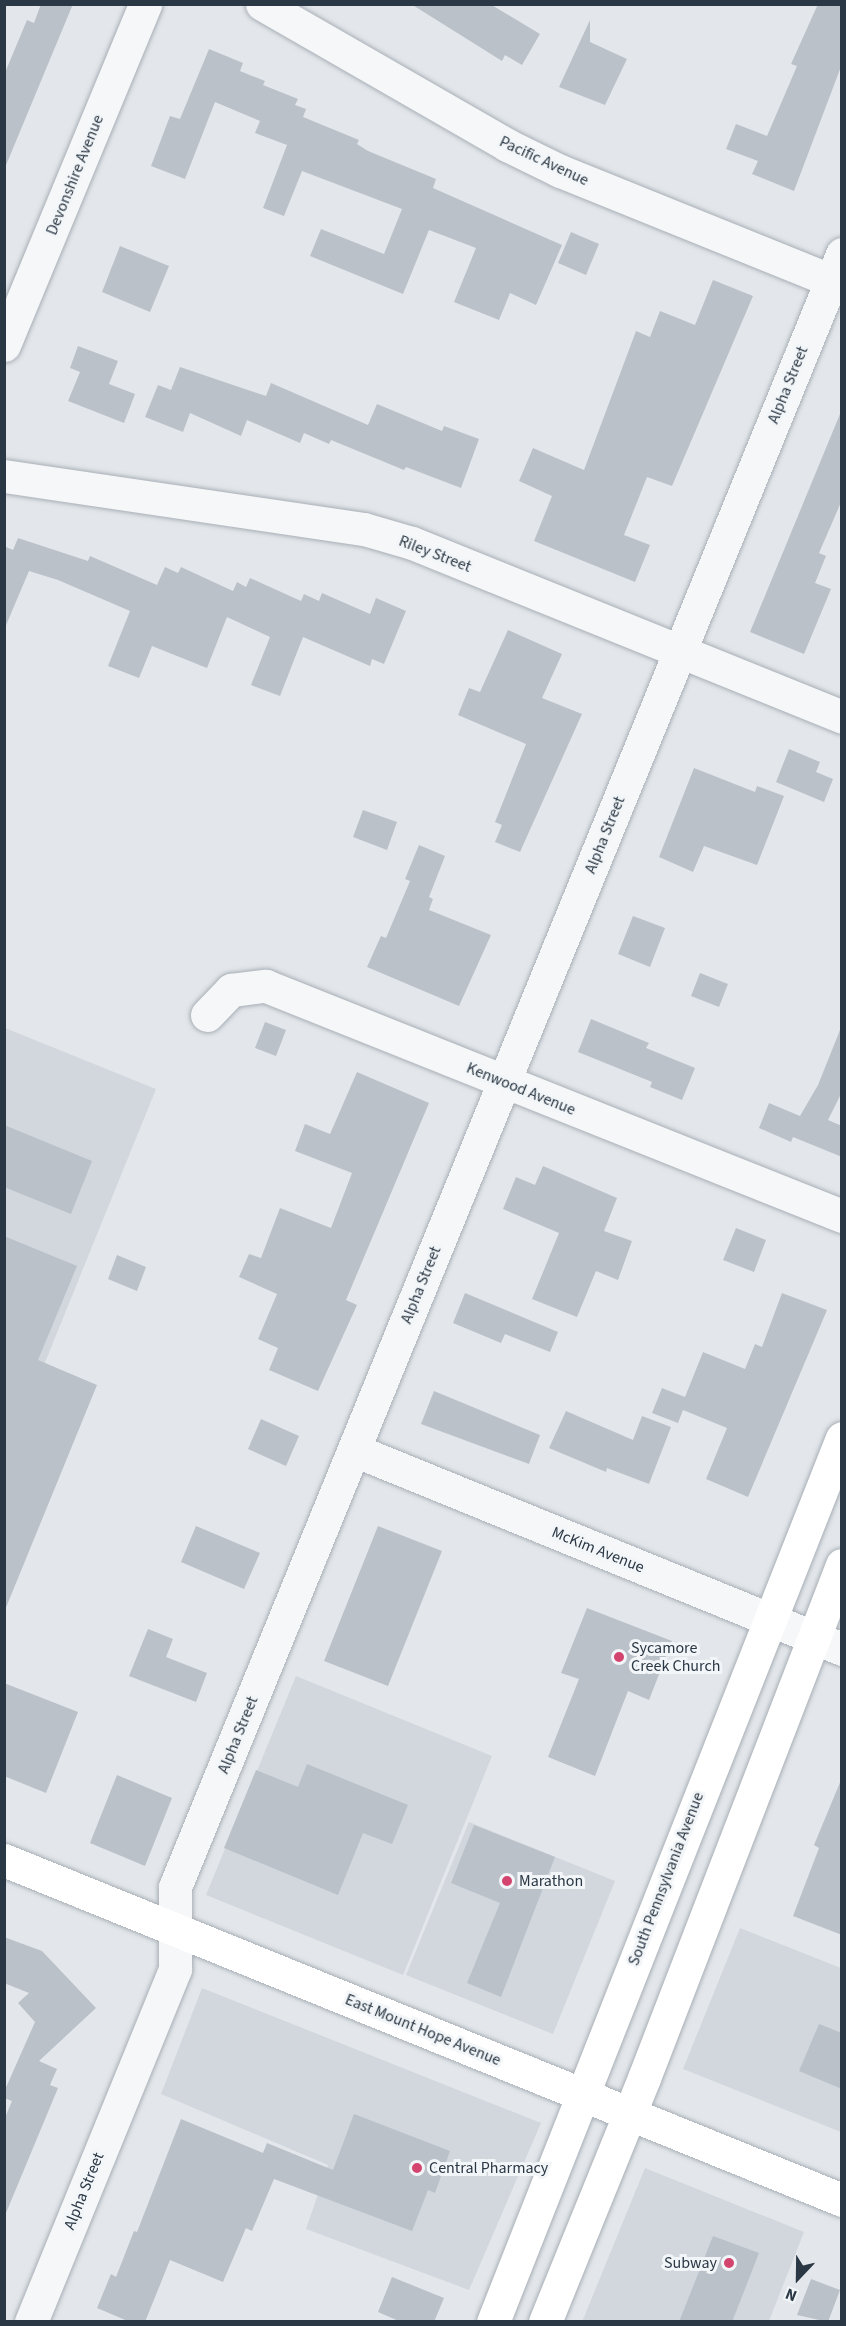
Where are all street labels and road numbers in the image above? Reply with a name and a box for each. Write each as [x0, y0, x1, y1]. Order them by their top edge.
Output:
street label: Devonshire Avenue [42, 112, 108, 238]
street label: Pacific Avenue [496, 132, 592, 190]
street label: Alpha Street [764, 344, 812, 426]
street label: Riley Street [396, 531, 474, 577]
street label: Alpha Street [581, 794, 629, 876]
street label: Kenwood Avenue [464, 1058, 578, 1120]
street label: Alpha Street [397, 1244, 445, 1326]
street label: McKim Avenue [549, 1523, 647, 1577]
street label: Alpha Street [214, 1694, 262, 1776]
street label: South Pennsylvania Avenue [624, 1790, 708, 1968]
street label: East Mount Hope Avenue [342, 1990, 504, 2070]
street label: Alpha Street [60, 2150, 108, 2232]

